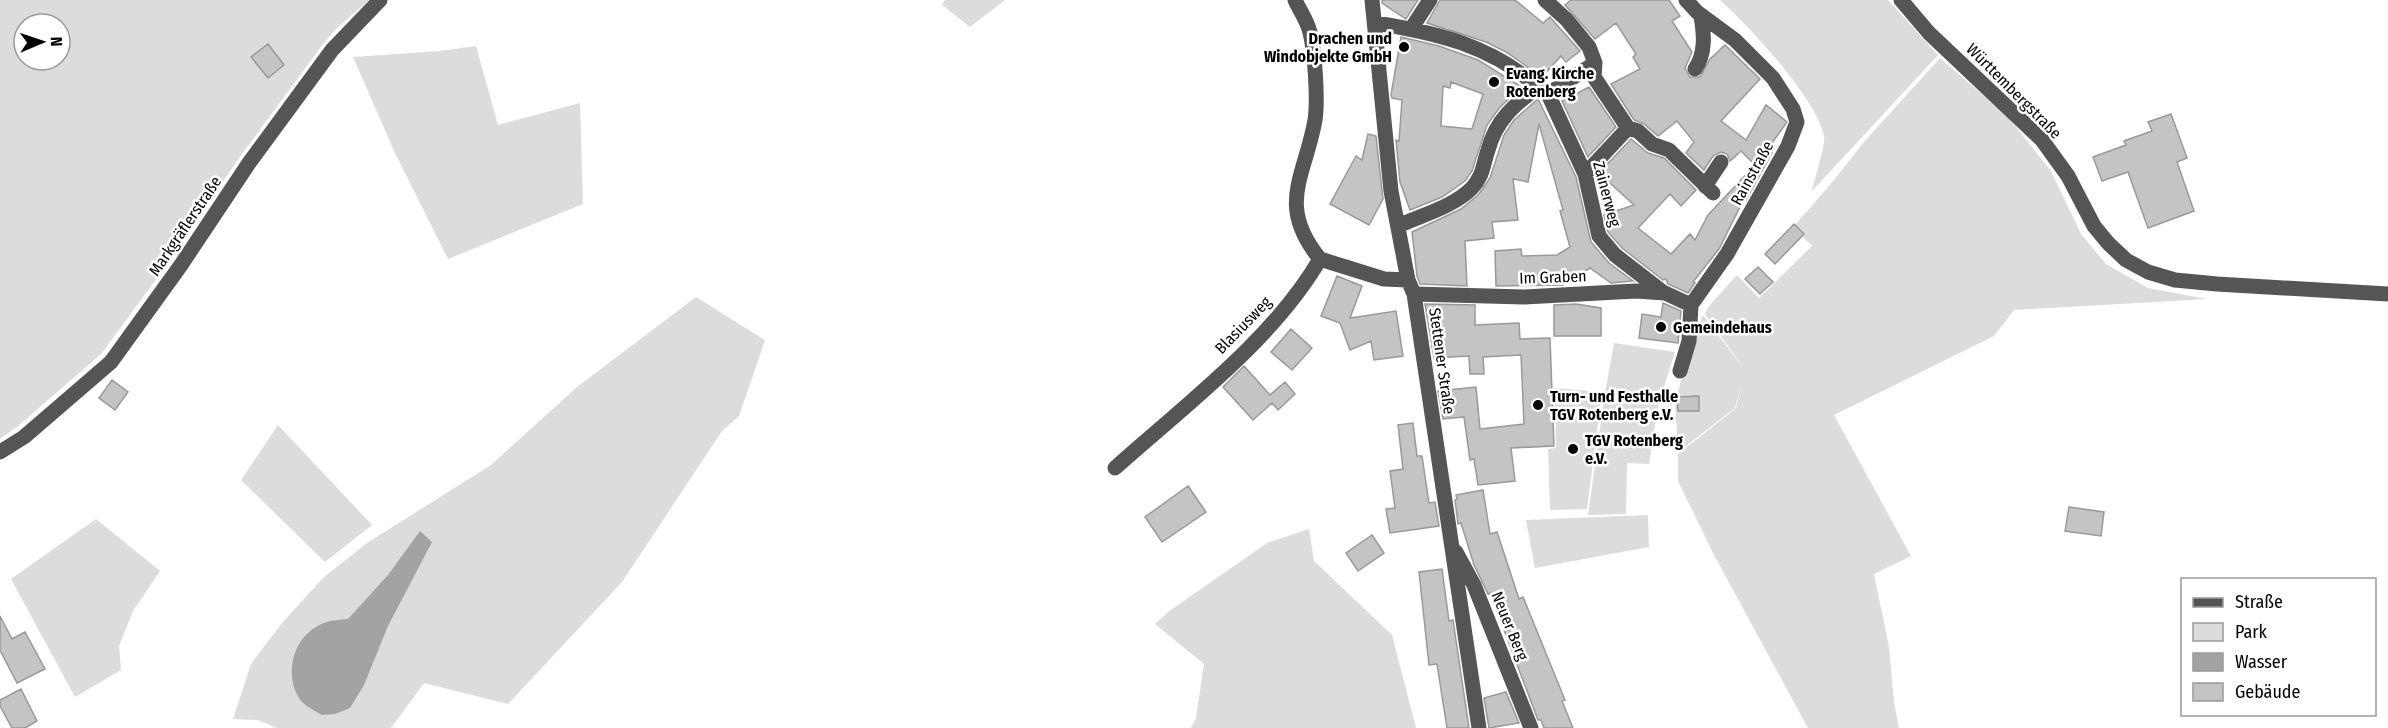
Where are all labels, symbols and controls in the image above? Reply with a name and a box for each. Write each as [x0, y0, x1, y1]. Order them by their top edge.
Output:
north arrow [12, 12, 72, 72]
place label: Drachen und Windobjekte GmbH [1264, 29, 1392, 66]
text: N [47, 36, 66, 47]
street label: Württembergstraße [1962, 39, 2066, 143]
marker: Drachen und Windobjekte GmbH [1397, 40, 1411, 54]
place label: Evang. Kirche Rotenberg [1506, 64, 1594, 101]
marker: Evang. Kirche Rotenberg [1487, 75, 1501, 89]
street label: Rainstraße [1727, 138, 1777, 208]
street label: Zainerweg [1589, 159, 1625, 229]
street label: Markgräflerstraße [145, 173, 225, 279]
street label: Im Graben [1519, 266, 1587, 288]
street label: Blasiusweg [1211, 292, 1275, 358]
street label: Stettener Straße [1425, 307, 1459, 415]
place label: Gemeindehaus [1673, 318, 1772, 337]
marker: Gemeindehaus [1654, 320, 1668, 334]
place label: Turn- und Festhalle TGV Rotenberg e.V. [1550, 387, 1678, 424]
marker: Turn- und Festhalle TGV Rotenberg e.V. [1531, 398, 1545, 412]
place label: TGV Rotenberg e.V. [1585, 431, 1683, 468]
marker: TGV Rotenberg e.V. [1566, 442, 1580, 456]
legend [2181, 578, 2376, 716]
street label: Neuer Berg [1488, 589, 1533, 664]
text: Straße [2235, 591, 2283, 613]
text: Park [2235, 621, 2268, 643]
text: Wasser [2235, 651, 2288, 673]
text: Gebäude [2235, 681, 2301, 703]

